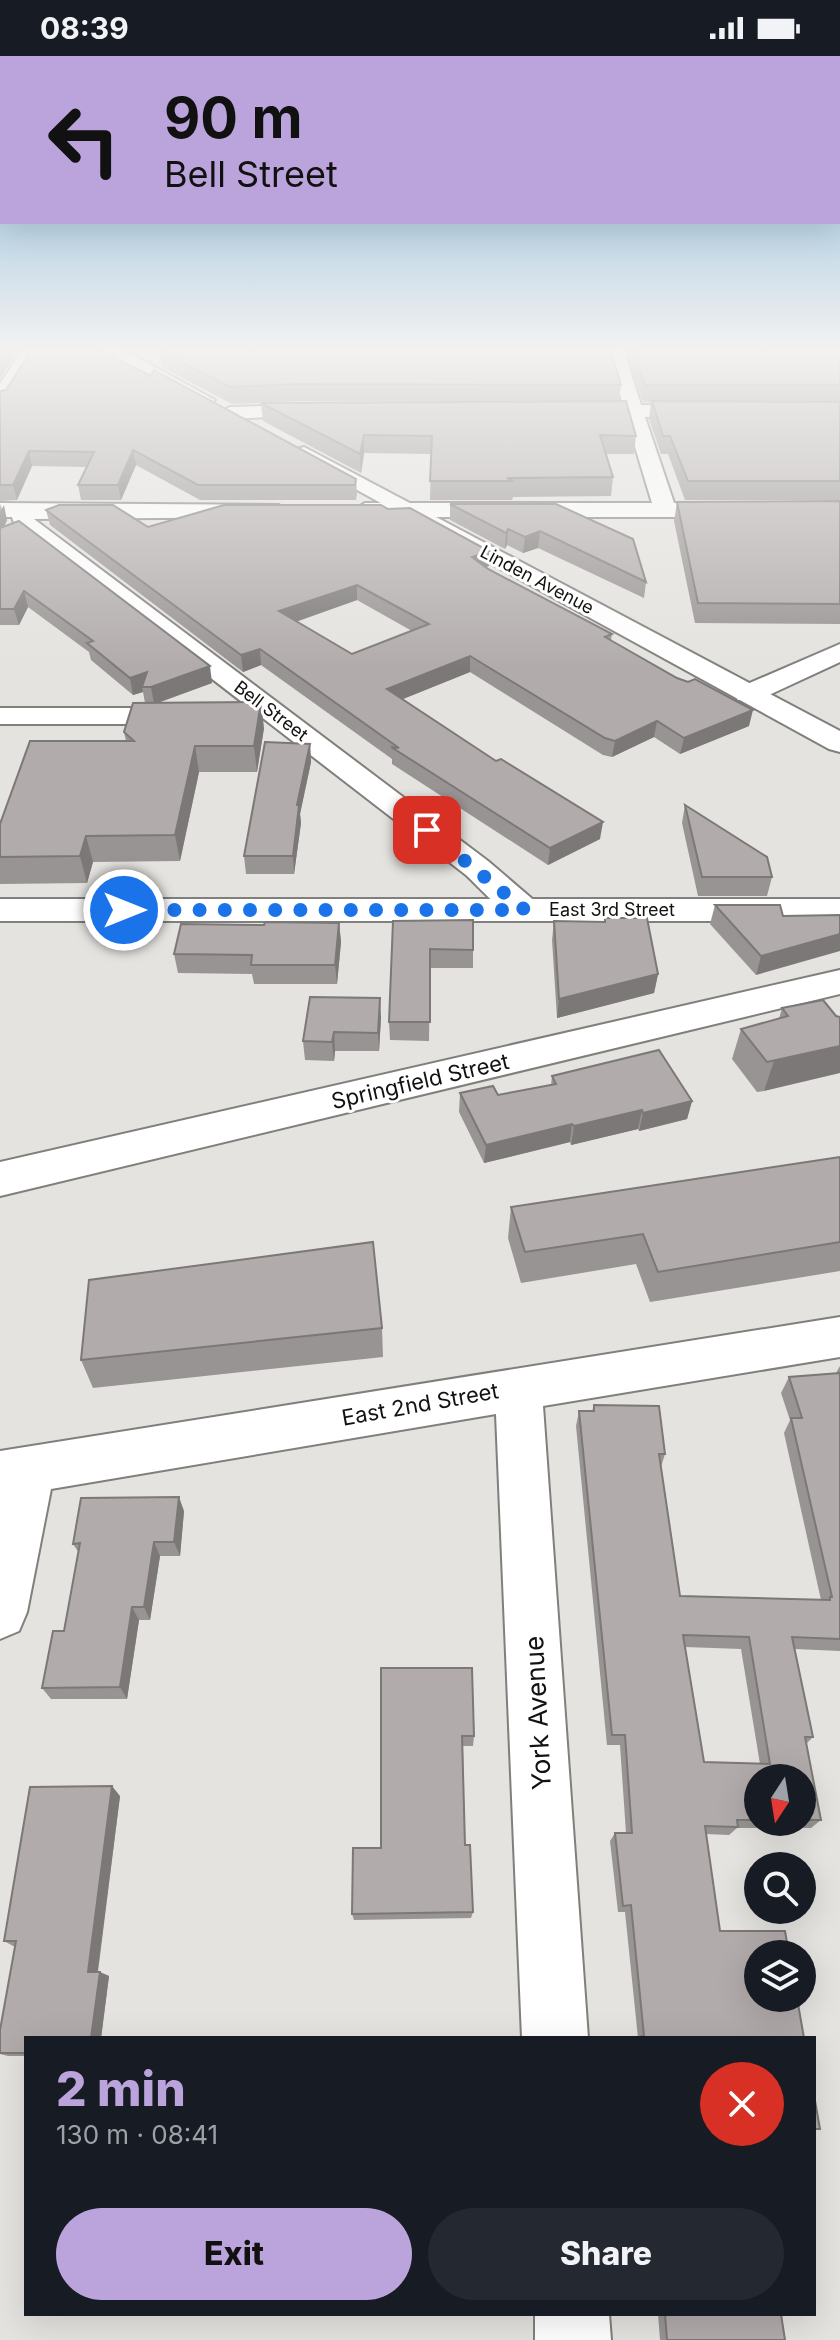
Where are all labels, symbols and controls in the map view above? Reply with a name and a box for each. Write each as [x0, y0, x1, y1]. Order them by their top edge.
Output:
text: 08:39 [40, 10, 129, 46]
text: 90 m [164, 84, 303, 152]
icon: left [32, 88, 136, 192]
text: Bell Street [164, 152, 338, 196]
street label: Linden Avenue [477, 541, 598, 618]
street label: Bell Street [230, 676, 312, 745]
pin [393, 796, 461, 864]
icon: arrive [405, 808, 449, 852]
position arrow [82, 868, 166, 952]
street label: East 3rd Street [549, 899, 675, 920]
street label: Springfield Street [329, 1048, 511, 1114]
street label: East 2nd Street [340, 1377, 500, 1431]
street label: York Avenue [518, 1635, 557, 1791]
north arrow [744, 1764, 816, 1836]
map controls [744, 1764, 816, 2012]
button: search [744, 1852, 816, 1924]
button: layers [744, 1940, 816, 2012]
text: 2 min [56, 2059, 186, 2118]
button: close [700, 2062, 784, 2146]
text: 130 m · 08:41 [56, 2119, 218, 2150]
button: Exit [56, 2208, 412, 2300]
button: Share [428, 2208, 784, 2300]

